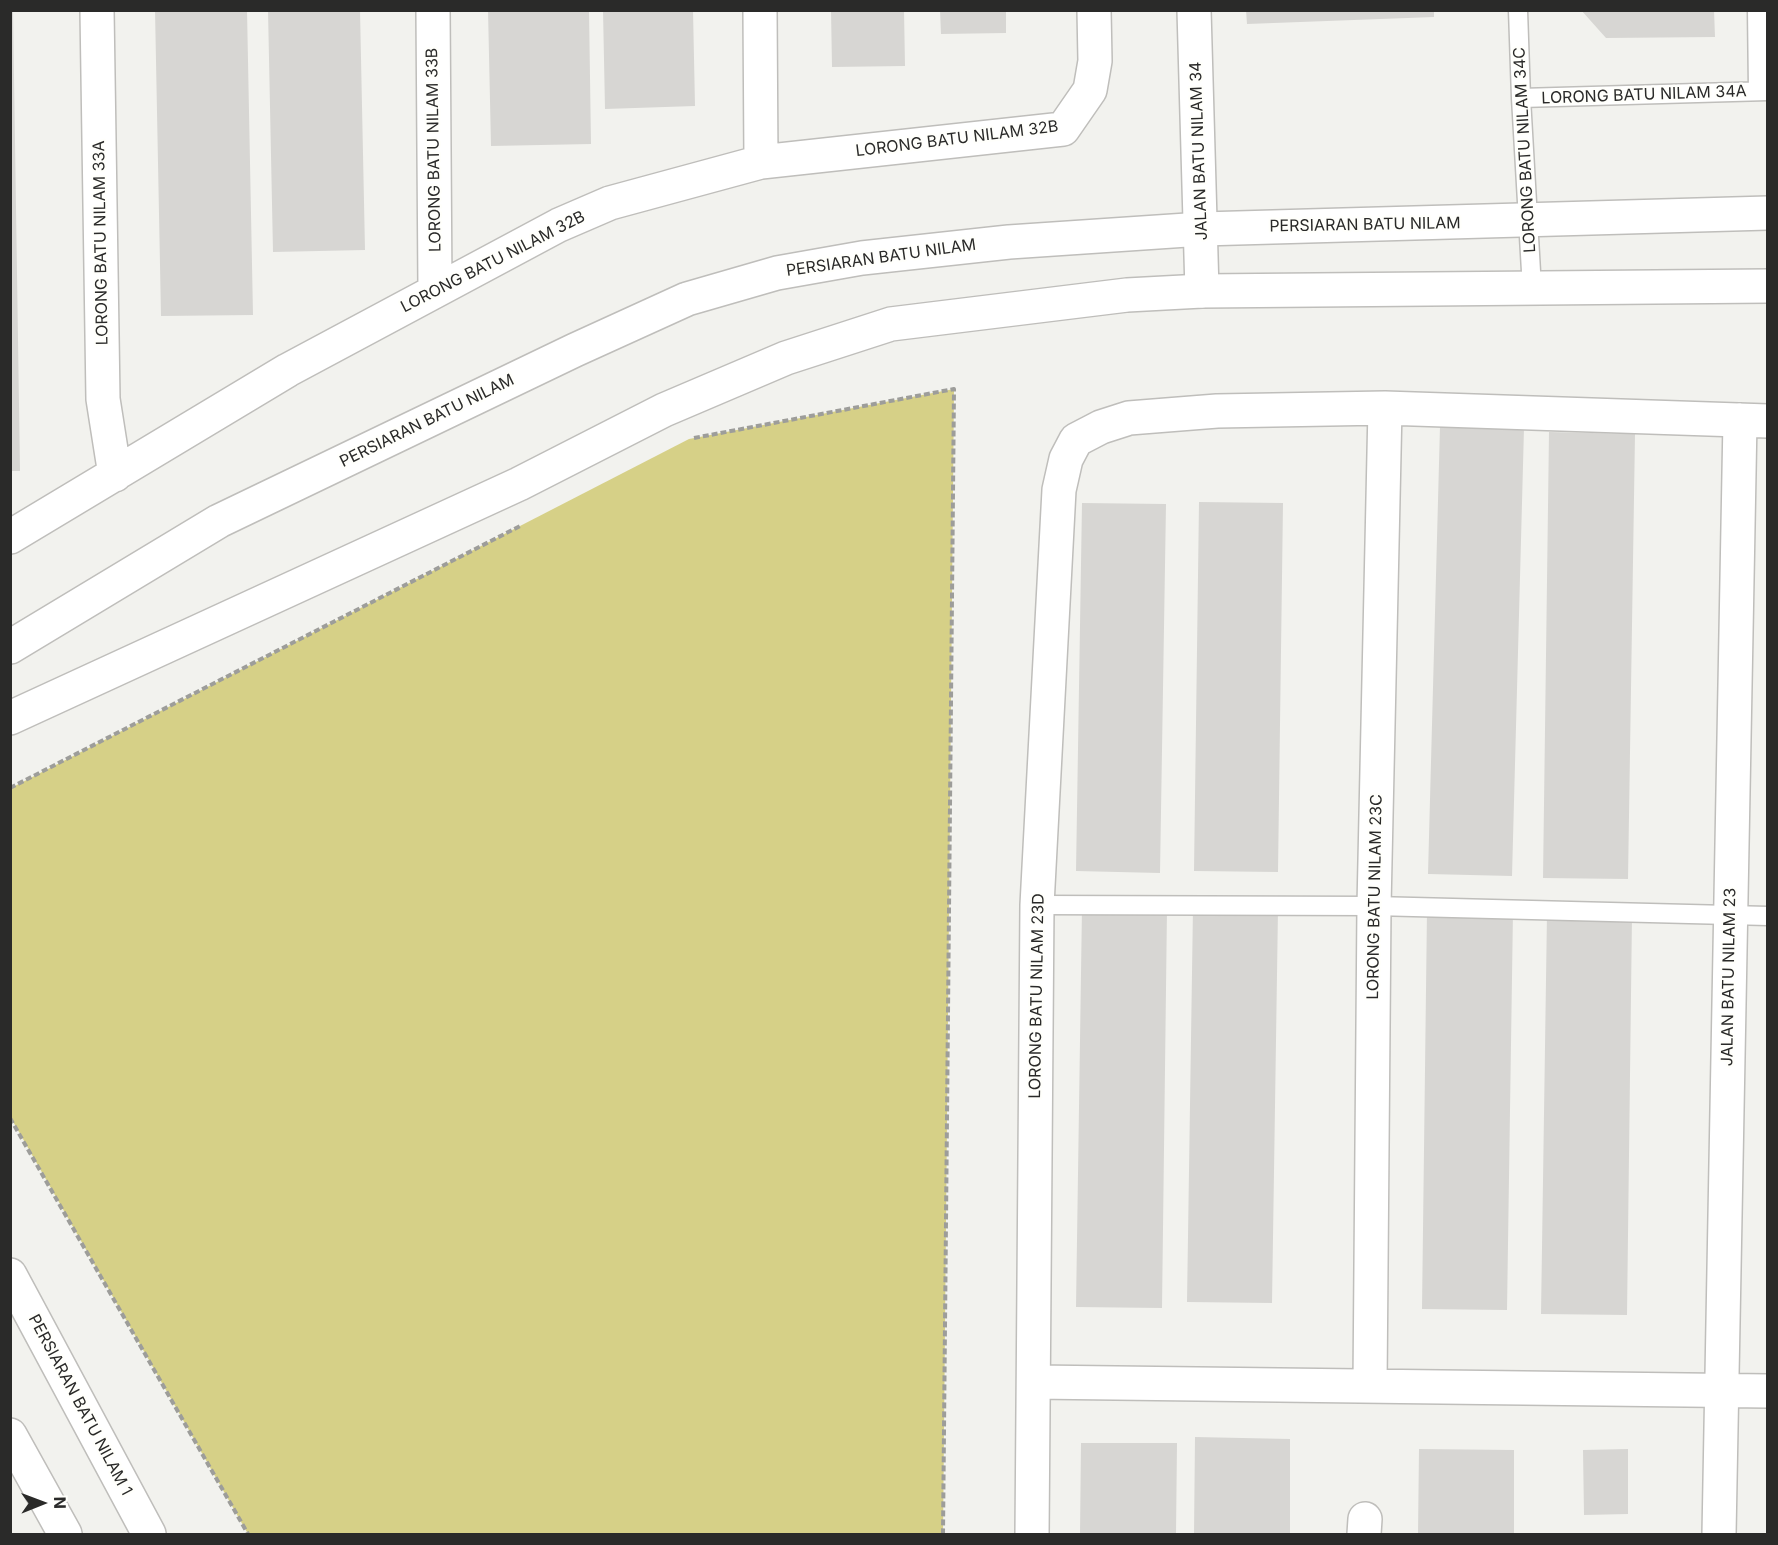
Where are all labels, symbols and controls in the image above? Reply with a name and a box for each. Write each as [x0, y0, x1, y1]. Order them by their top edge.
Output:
street label: LORONG BATU NILAM 34C [1510, 47, 1540, 253]
street label: LORONG BATU NILAM 33B [423, 48, 445, 252]
street label: JALAN BATU NILAM 34 [1186, 61, 1212, 241]
street label: LORONG BATU NILAM 34A [1541, 82, 1747, 108]
street label: LORONG BATU NILAM 32B [854, 117, 1060, 161]
street label: LORONG BATU NILAM 33A [90, 140, 112, 346]
street label: LORONG BATU NILAM 32B [398, 207, 588, 317]
street label: PERSIARAN BATU NILAM [1269, 214, 1461, 236]
street label: PERSIARAN BATU NILAM [785, 235, 977, 281]
street label: PERSIARAN BATU NILAM [337, 370, 517, 472]
street label: LORONG BATU NILAM 23C [1364, 794, 1386, 1000]
street label: JALAN BATU NILAM 23 [1718, 888, 1740, 1066]
street label: LORONG BATU NILAM 23D [1026, 893, 1048, 1099]
street label: PERSIARAN BATU NILAM 1 [24, 1311, 136, 1499]
north arrow [12, 1473, 72, 1533]
text: N [50, 1496, 70, 1509]

